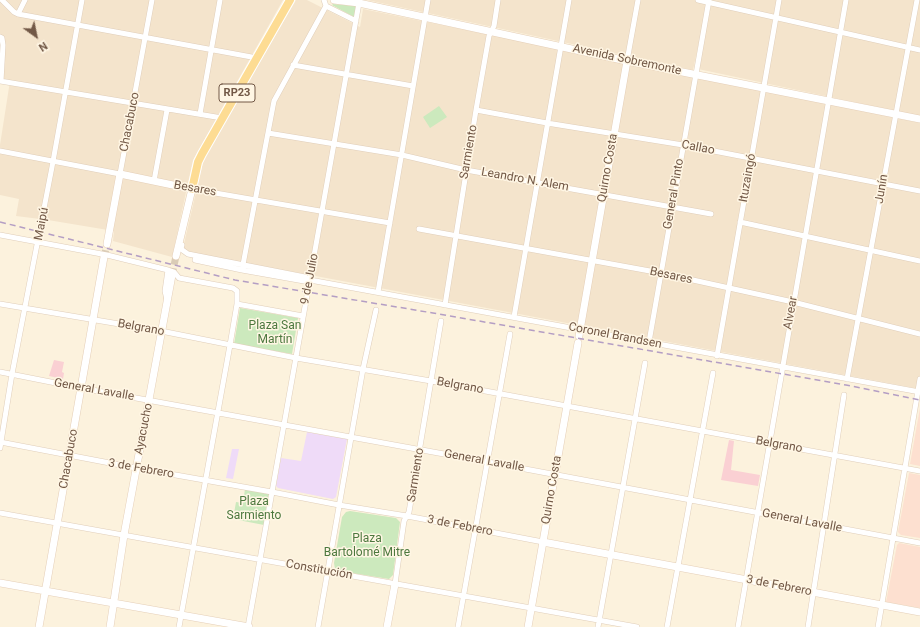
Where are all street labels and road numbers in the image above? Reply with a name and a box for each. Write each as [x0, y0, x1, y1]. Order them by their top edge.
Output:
street label: Avenida Sobremonte [571, 41, 683, 79]
road number: RP23 [219, 84, 255, 102]
street label: Chacabuco [117, 91, 143, 153]
street label: Sarmiento [457, 124, 481, 180]
street label: Quirno Costa [595, 132, 621, 204]
street label: Callao [680, 138, 716, 158]
street label: Ituzaingó [737, 152, 759, 204]
street label: General Pinto [661, 158, 687, 230]
street label: Leandro N. Alem [480, 165, 570, 195]
street label: Junín [872, 173, 892, 205]
street label: Besares [173, 178, 217, 200]
street label: Maipú [32, 206, 52, 242]
street label: 9 de Julio [298, 252, 322, 306]
street label: Besares [648, 264, 694, 288]
street label: Alvear [781, 295, 801, 331]
street label: Belgrano [116, 317, 166, 339]
street label: Coronel Brandsen [567, 320, 663, 352]
street label: Belgrano [435, 375, 485, 397]
street label: General Lavalle [53, 376, 135, 404]
street label: Ayacucho [132, 402, 156, 456]
street label: Chacabuco [57, 428, 81, 490]
street label: Belgrano [754, 434, 804, 456]
street label: Sarmiento [405, 447, 427, 503]
street label: General Lavalle [443, 447, 525, 475]
street label: Quirno Costa [539, 454, 565, 526]
street label: 3 de Febrero [107, 456, 175, 482]
street label: General Lavalle [761, 506, 843, 536]
street label: 3 de Febrero [426, 513, 494, 539]
street label: Constitución [284, 557, 354, 583]
street label: 3 de Febrero [745, 573, 813, 599]

